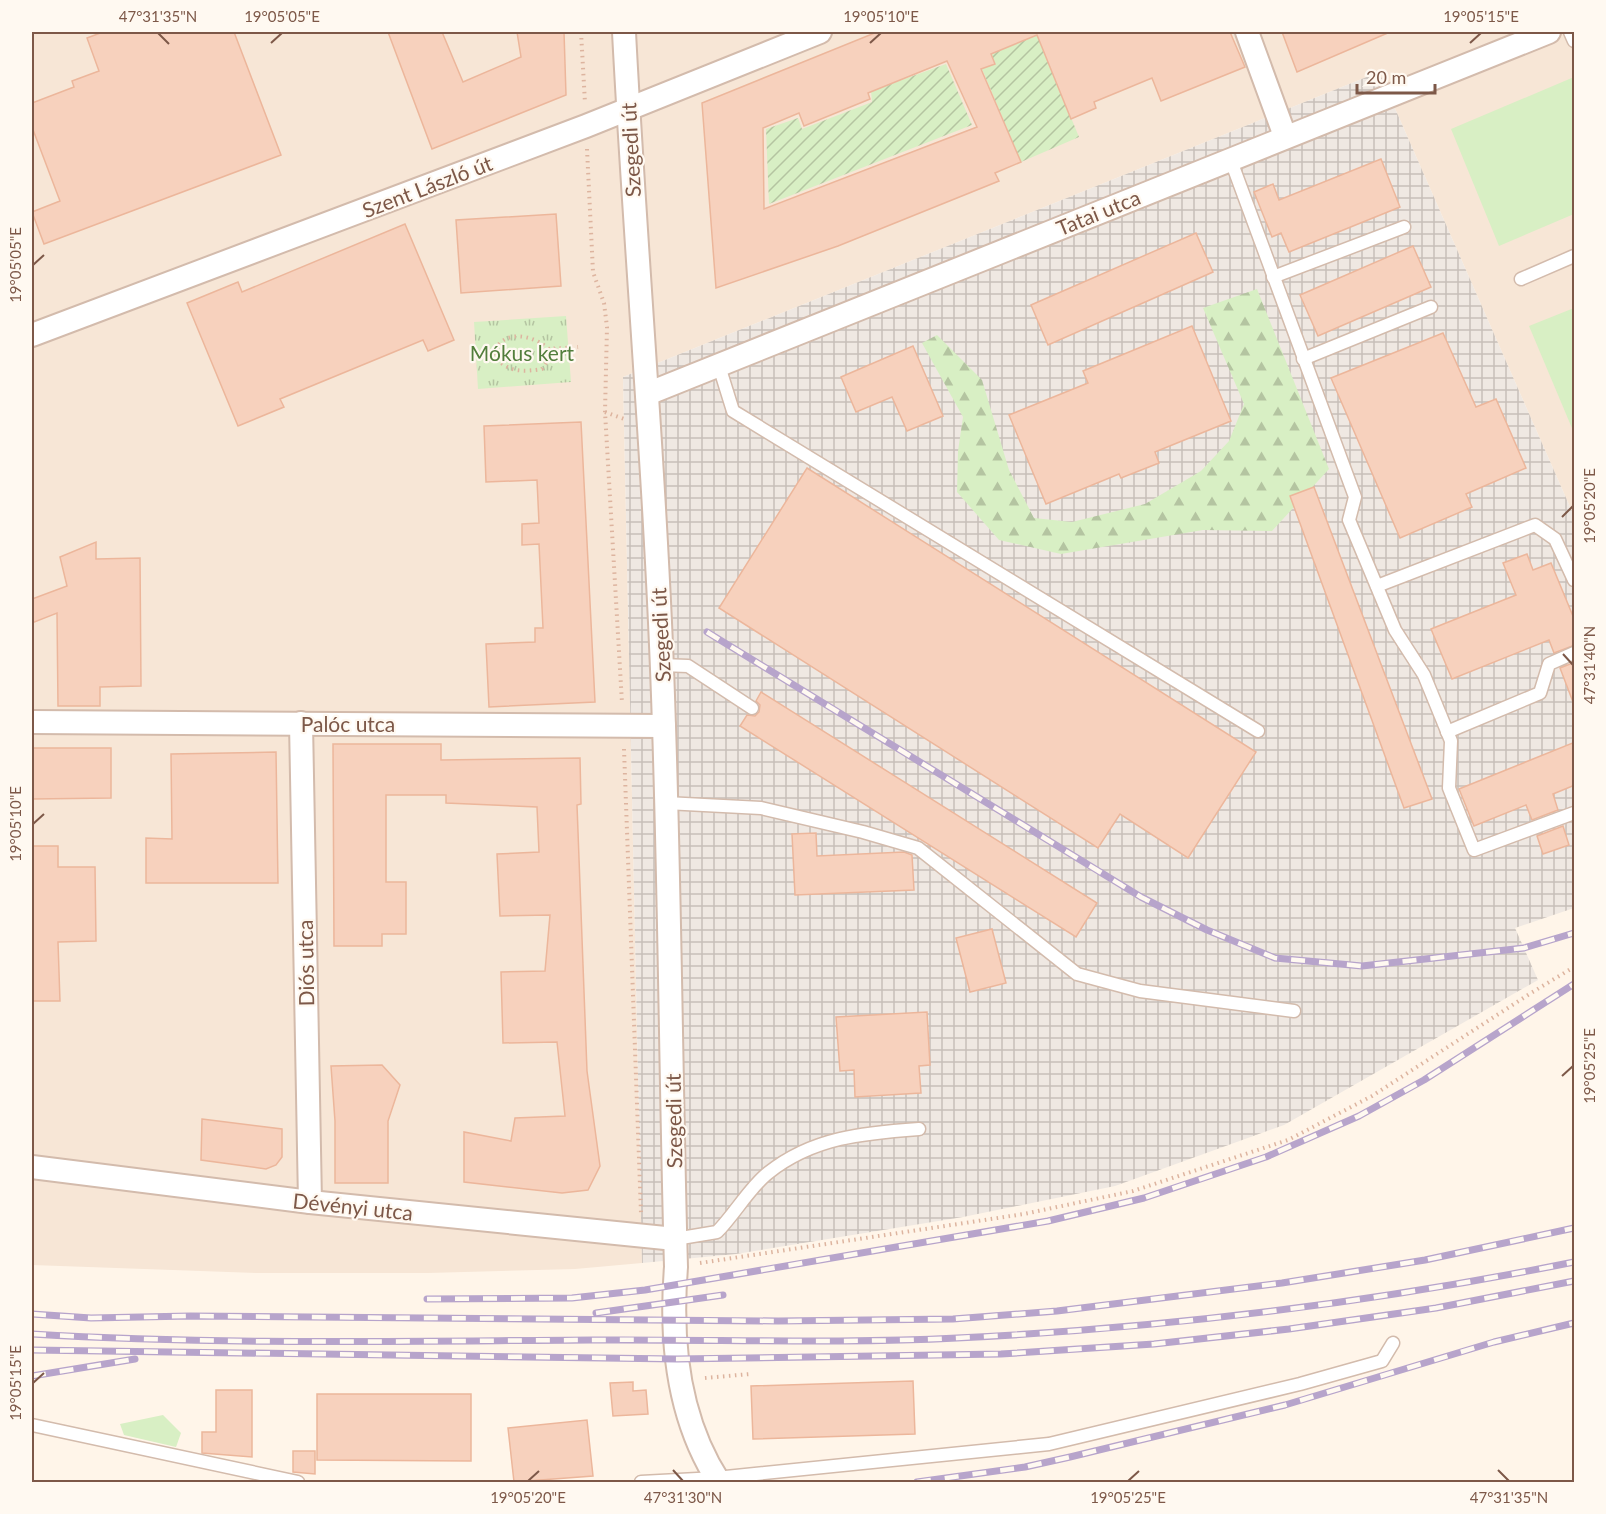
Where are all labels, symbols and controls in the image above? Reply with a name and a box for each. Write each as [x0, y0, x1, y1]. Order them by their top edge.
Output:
text: 47°31'35"N [119, 7, 197, 25]
text: 19°05'05"E [244, 7, 320, 25]
text: 19°05'10"E [843, 7, 919, 25]
text: 19°05'15"E [1443, 7, 1519, 25]
scale bar [1357, 57, 1435, 95]
text: 20 m [1366, 66, 1406, 88]
street label: Szegedi út [615, 102, 645, 198]
street label: Szent László út [358, 150, 496, 222]
street label: Tatai utca [1052, 184, 1144, 240]
text: 19°05'05"E [6, 227, 24, 303]
park label: Mókus kert [470, 340, 575, 365]
text: 19°05'20"E [1580, 468, 1598, 544]
street label: Szegedi út [645, 587, 675, 683]
text: 47°31'40"N [1580, 626, 1598, 704]
street label: Palóc utca [301, 711, 395, 736]
text: 19°05'10"E [6, 786, 24, 862]
street label: Diós utca [292, 919, 318, 1007]
text: 19°05'25"E [1580, 1028, 1598, 1104]
street label: Szegedi út [660, 1073, 686, 1169]
street label: Dévényi utca [292, 1187, 414, 1225]
text: 19°05'15"E [6, 1345, 24, 1421]
text: 19°05'20"E [490, 1488, 566, 1506]
text: 47°31'30"N [644, 1488, 722, 1506]
text: 19°05'25"E [1090, 1488, 1166, 1506]
text: 47°31'35"N [1470, 1488, 1548, 1506]

